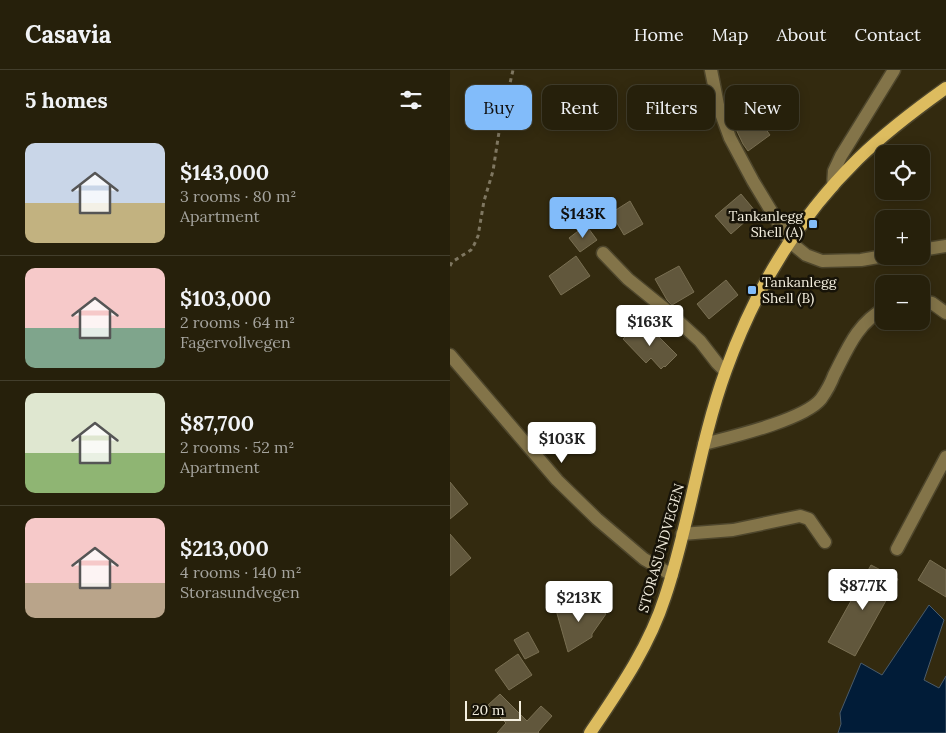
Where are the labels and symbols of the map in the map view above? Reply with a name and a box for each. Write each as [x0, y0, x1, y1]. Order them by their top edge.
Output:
pin: $143K [548, 196, 618, 239]
place label: Tankanlegg Shell (A) [729, 207, 803, 241]
marker: Tankanlegg Shell (A) [807, 218, 819, 230]
place label: Tankanlegg Shell (B) [762, 273, 837, 307]
marker: Tankanlegg Shell (B) [746, 284, 758, 296]
pin: $163K [615, 304, 685, 347]
pin: $103K [527, 422, 597, 464]
street label: STORASUNDVEGEN [634, 481, 688, 615]
pin: $87.7K [822, 568, 904, 611]
pin: $213K [544, 580, 614, 623]
scale bar [465, 698, 521, 721]

